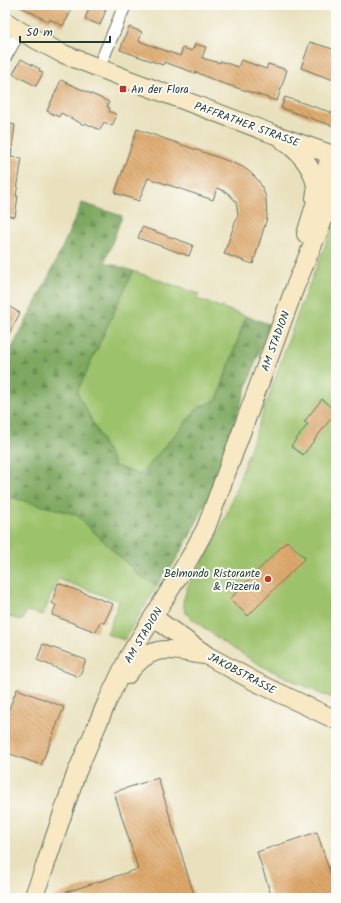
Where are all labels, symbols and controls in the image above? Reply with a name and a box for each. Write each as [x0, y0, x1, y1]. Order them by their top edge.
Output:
scale bar [20, 18, 110, 44]
text: 50 m [26, 23, 53, 42]
place label: An der Flora [131, 81, 189, 99]
marker: An der Flora [118, 84, 128, 94]
street label: PAFFRATHER STRASSE [192, 98, 302, 153]
street label: AM STADION [257, 308, 295, 374]
place label: Belmondo Ristorante & Pizzeria [164, 565, 260, 596]
marker: Belmondo Ristorante & Pizzeria [263, 574, 273, 584]
street label: AM STADION [120, 603, 168, 667]
street label: JAKOBSTRASSE [204, 648, 279, 700]

